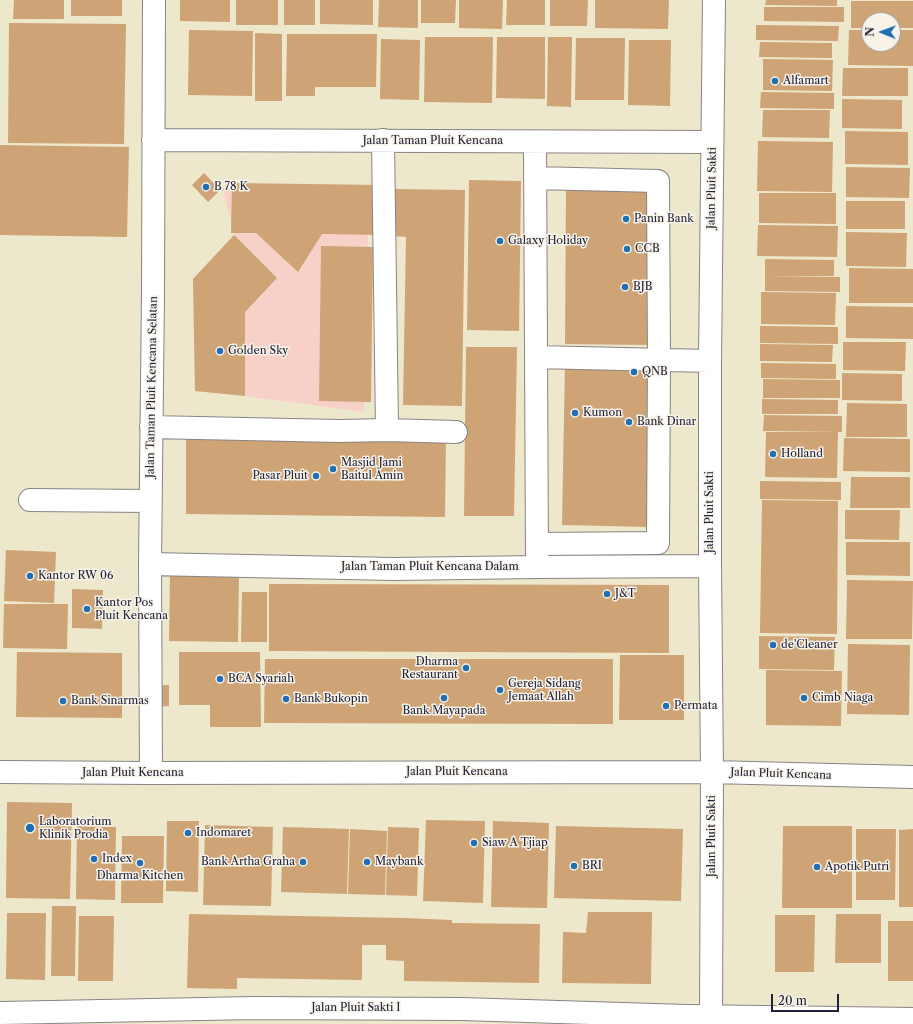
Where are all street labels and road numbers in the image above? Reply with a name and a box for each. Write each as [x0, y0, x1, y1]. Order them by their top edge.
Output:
street label: Jalan Taman Pluit Kencana [363, 134, 503, 148]
street label: Jalan Pluit Sakti [705, 147, 719, 229]
street label: Jalan Taman Pluit Kencana Selatan [144, 296, 160, 478]
street label: Jalan Pluit Sakti [703, 471, 717, 553]
street label: Jalan Taman Pluit Kencana Dalam [341, 560, 519, 574]
street label: Jalan Pluit Kencana [406, 765, 508, 779]
street label: Jalan Pluit Kencana [82, 766, 184, 780]
street label: Jalan Pluit Kencana [730, 766, 832, 782]
street label: Jalan Pluit Sakti [705, 795, 719, 877]
street label: Jalan Pluit Sakti I [312, 1001, 400, 1015]

